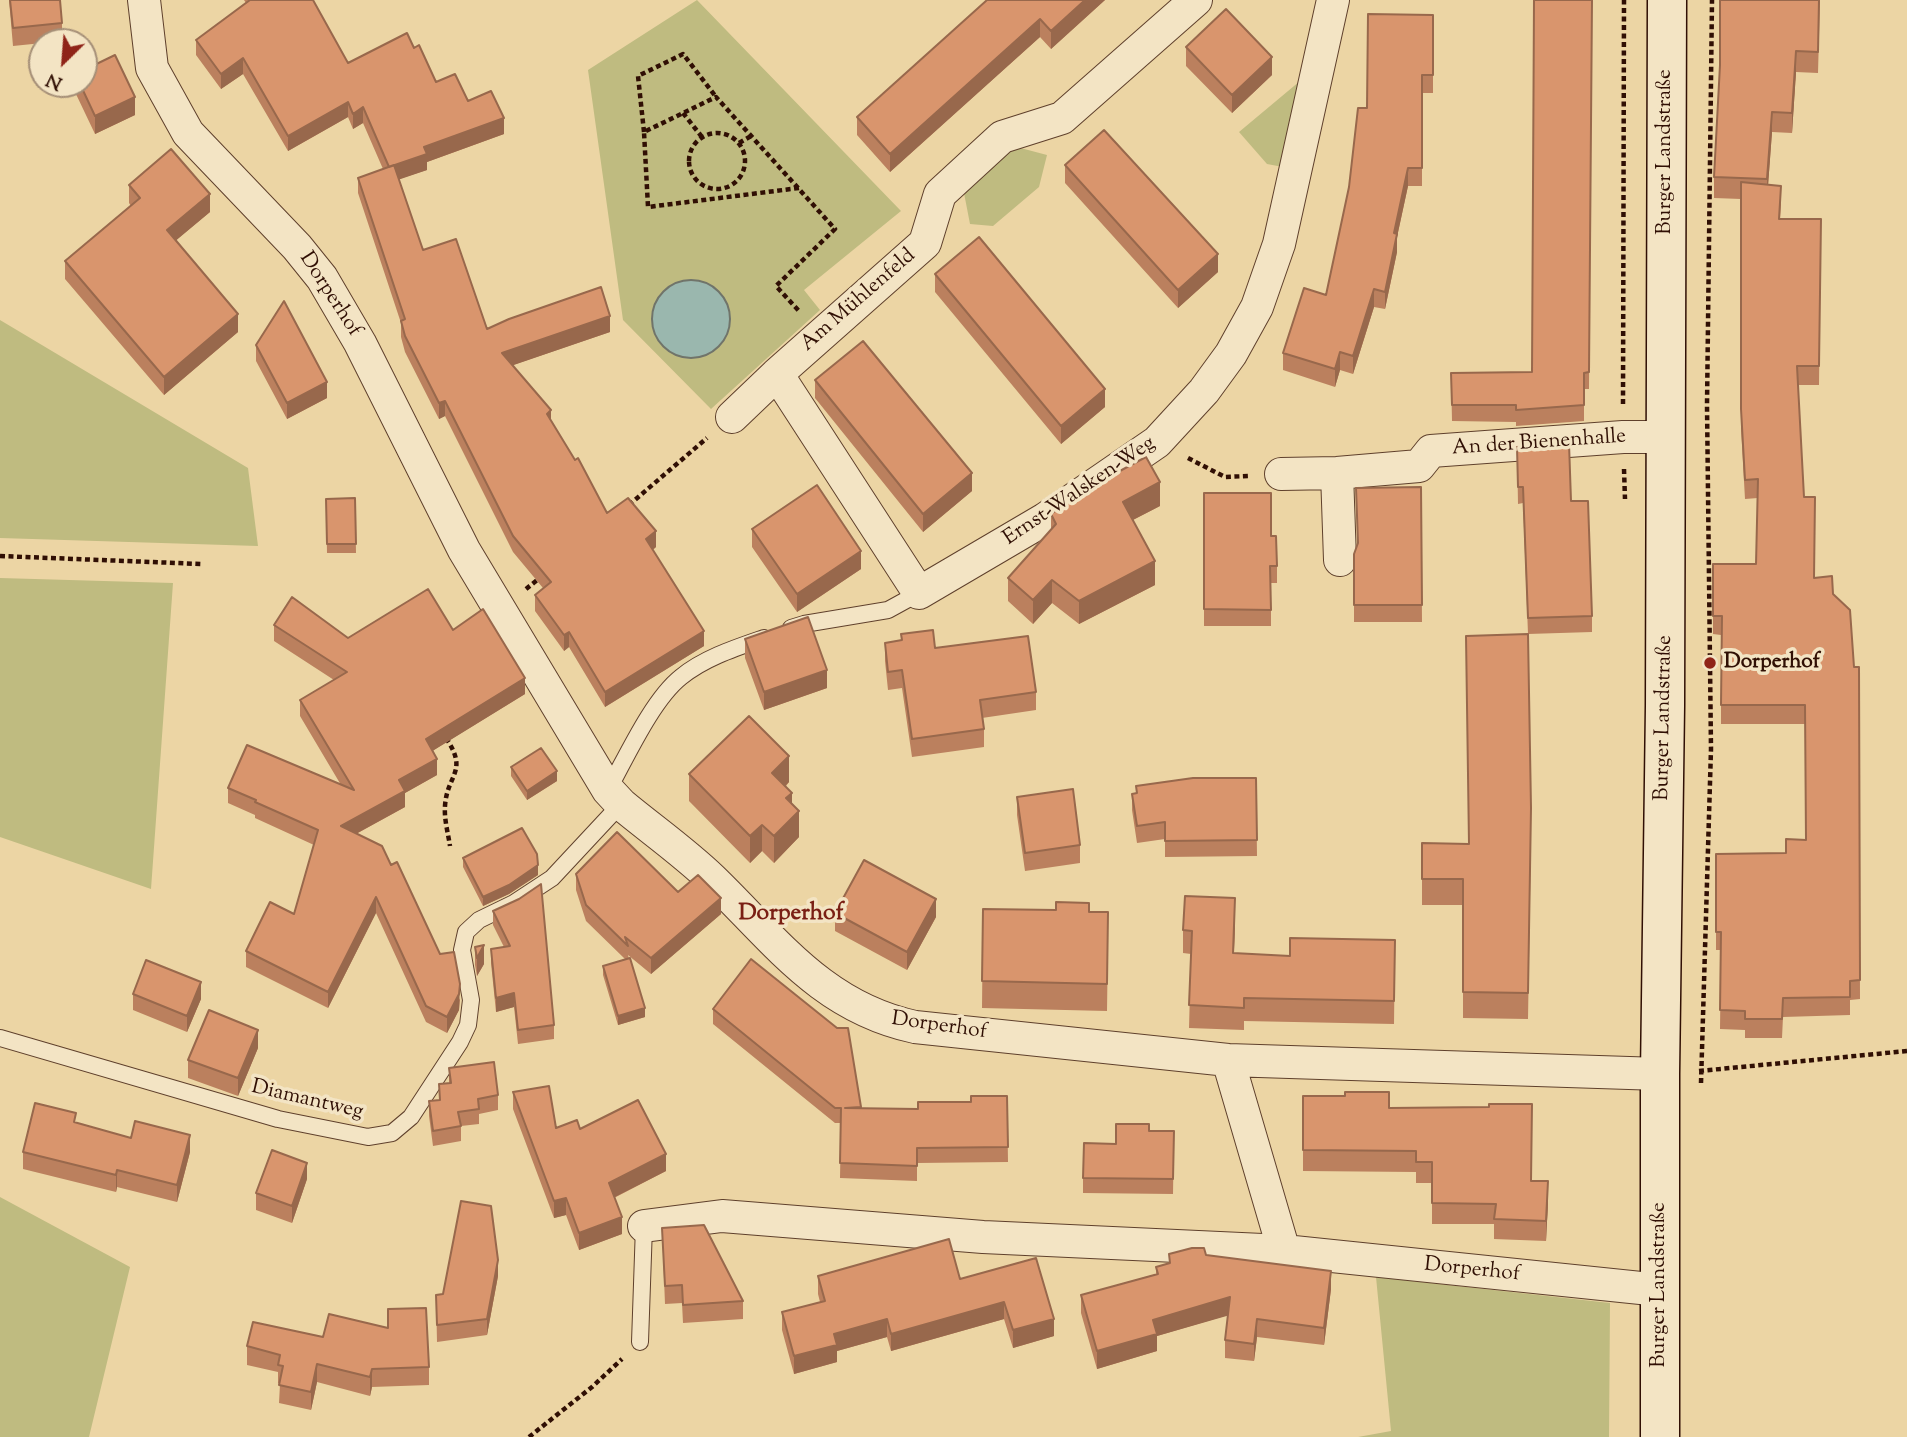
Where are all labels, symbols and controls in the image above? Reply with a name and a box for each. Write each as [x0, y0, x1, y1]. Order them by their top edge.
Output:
north arrow [28, 28, 98, 98]
text: N [42, 65, 67, 96]
street label: Burger Landstraße [1653, 69, 1679, 235]
street label: Am Mühlenfeld [796, 244, 922, 358]
street label: Dorperhof [292, 248, 366, 342]
street label: An der Bienenhalle [1451, 425, 1627, 463]
street label: Ernst-Walsken-Weg [999, 432, 1161, 552]
street label: Burger Landstraße [1651, 635, 1679, 801]
place label: Dorperhof [1724, 650, 1820, 676]
marker: Dorperhof [1702, 655, 1718, 671]
district label: Dorperhof [738, 901, 844, 929]
street label: Dorperhof [890, 1008, 988, 1046]
street label: Diamantweg [249, 1076, 365, 1126]
street label: Burger Landstraße [1647, 1202, 1673, 1368]
street label: Dorperhof [1423, 1253, 1521, 1289]

